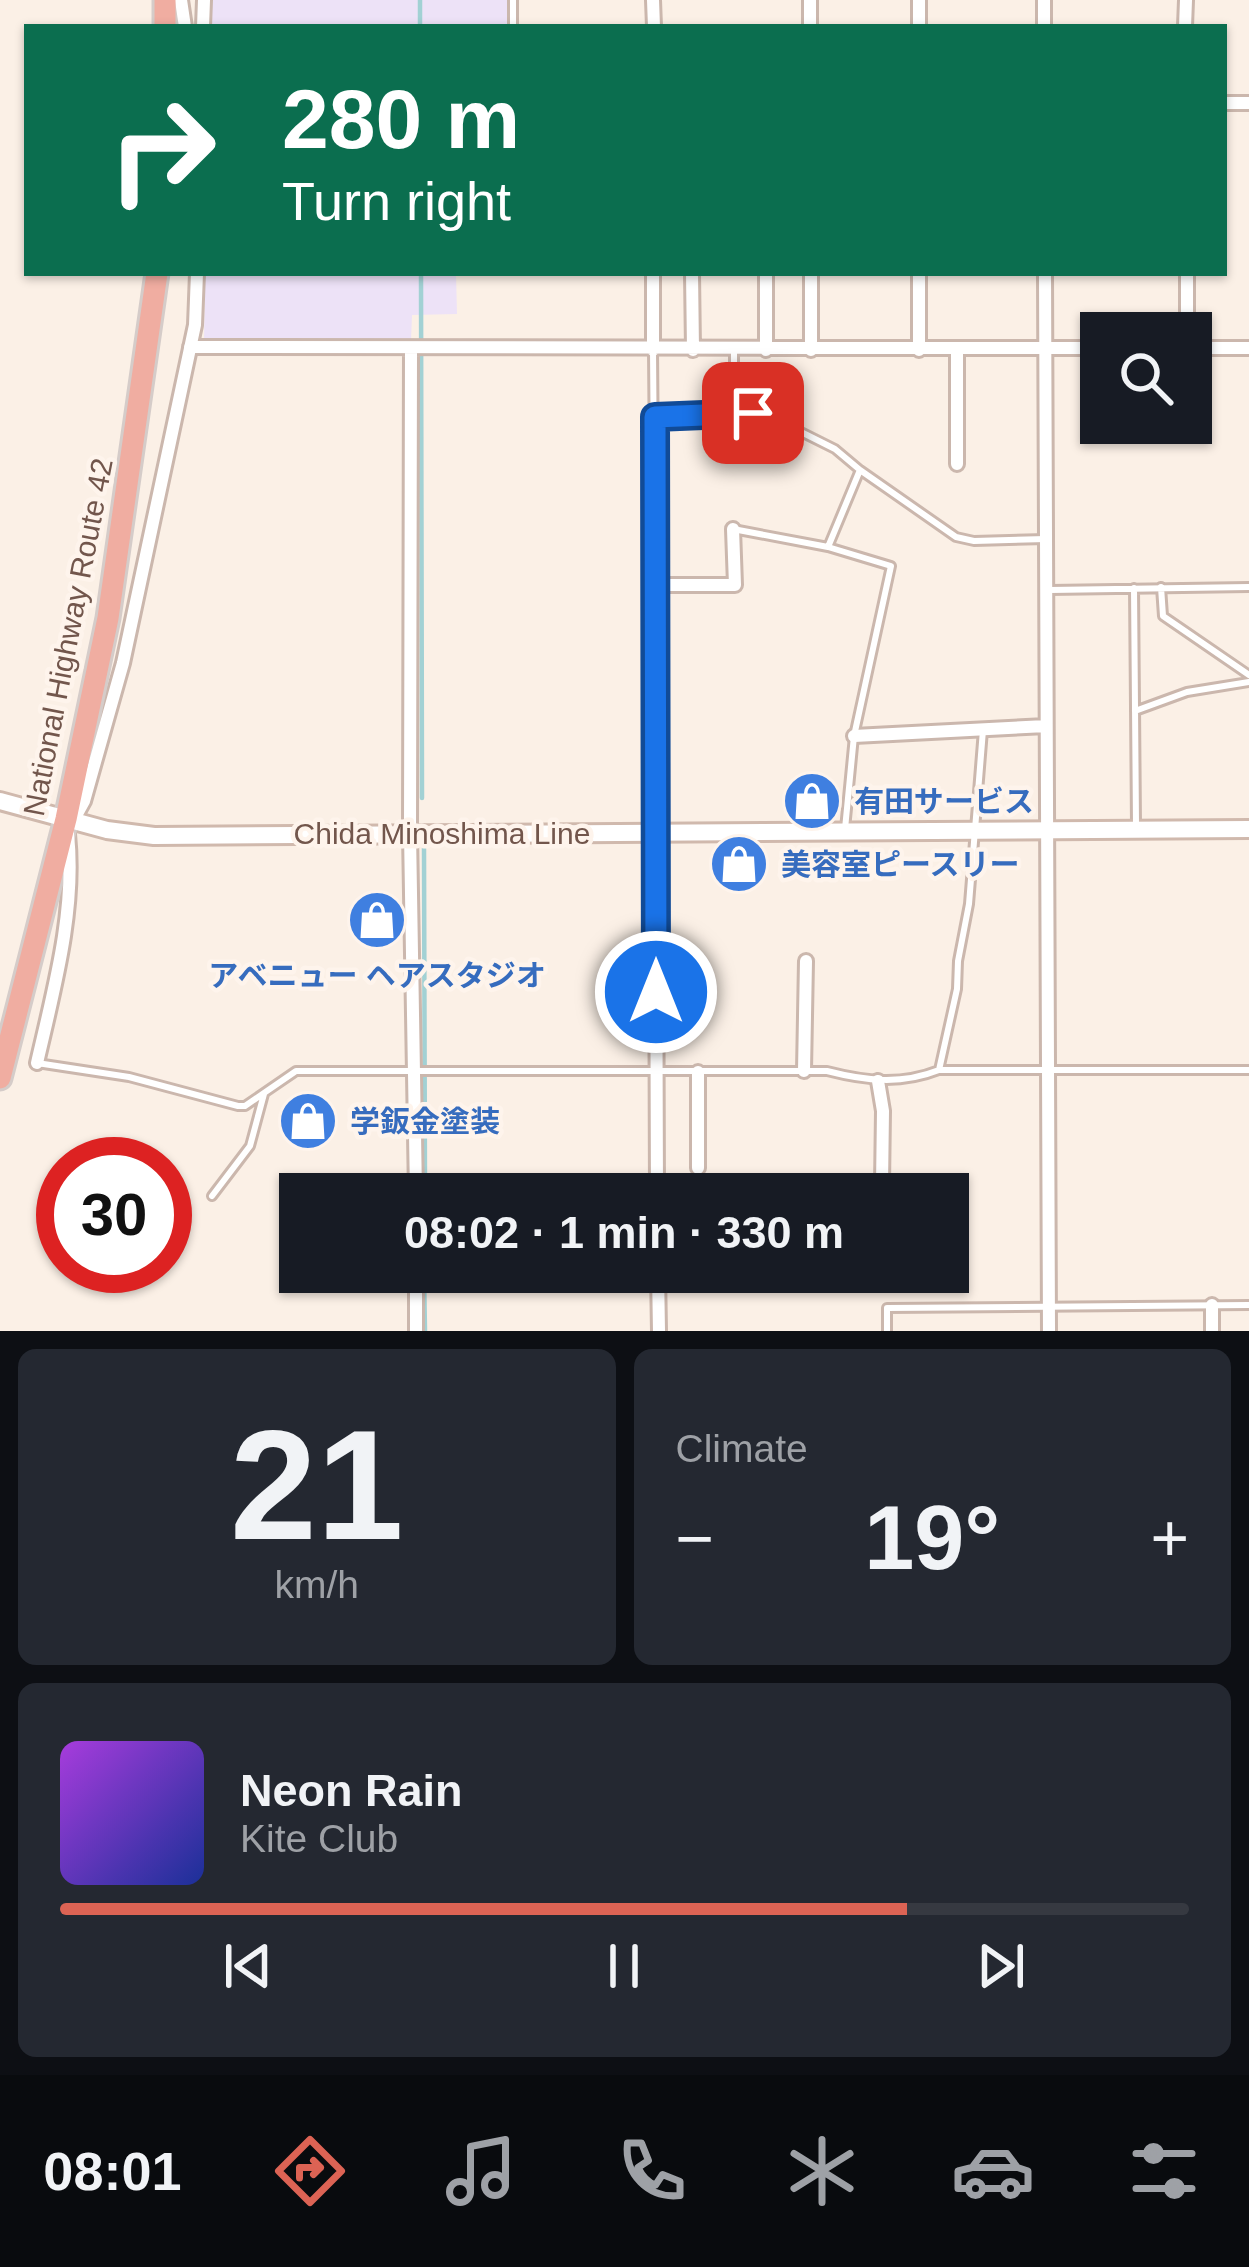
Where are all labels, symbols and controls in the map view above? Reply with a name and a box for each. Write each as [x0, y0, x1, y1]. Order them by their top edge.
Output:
icon: right [84, 72, 240, 228]
text: 280 m [282, 72, 520, 166]
text: Turn right [282, 171, 511, 231]
map controls [1080, 312, 1212, 444]
button: search [1080, 312, 1212, 444]
pin [702, 362, 804, 464]
icon: arrive [720, 380, 786, 446]
street label: National Highway Route 42 [17, 455, 119, 819]
shop icon: 有田サービス [781, 770, 843, 832]
place label: 有田サービス [854, 785, 1034, 818]
street label: Chida Minoshima Line [294, 817, 590, 850]
shop icon: 美容室ピースリー [708, 833, 770, 895]
place label: 美容室ピースリー [781, 848, 1020, 881]
shop icon: アベニュー ヘアスタジオ [346, 889, 408, 951]
position arrow [593, 929, 719, 1055]
place label: アベニュー ヘアスタジオ [208, 959, 546, 992]
shop icon: 学鈑金塗装 [277, 1090, 339, 1152]
place label: 学鈑金塗装 [350, 1105, 500, 1138]
speed limit sign: 30 [36, 1137, 192, 1293]
text: 08:02 · 1 min · 330 m [404, 1207, 844, 1258]
text: 21 [230, 1398, 404, 1572]
text: Climate [676, 1427, 808, 1470]
text: 19° [864, 1488, 1000, 1588]
text: − [676, 1501, 714, 1575]
text: + [1150, 1501, 1189, 1575]
text: km/h [274, 1563, 359, 1606]
text: Neon Rain [240, 1765, 463, 1816]
text: Kite Club [240, 1817, 398, 1860]
icon: previous [215, 1933, 281, 1999]
icon: pause [591, 1933, 657, 1999]
icon: next [968, 1933, 1034, 1999]
icon: directions [268, 2129, 352, 2213]
icon: music [439, 2129, 523, 2213]
icon: phone [610, 2129, 694, 2213]
icon: climate [780, 2129, 864, 2213]
icon: car [951, 2129, 1035, 2213]
icon: filters [1122, 2129, 1206, 2213]
text: 08:01 [43, 2141, 181, 2201]

